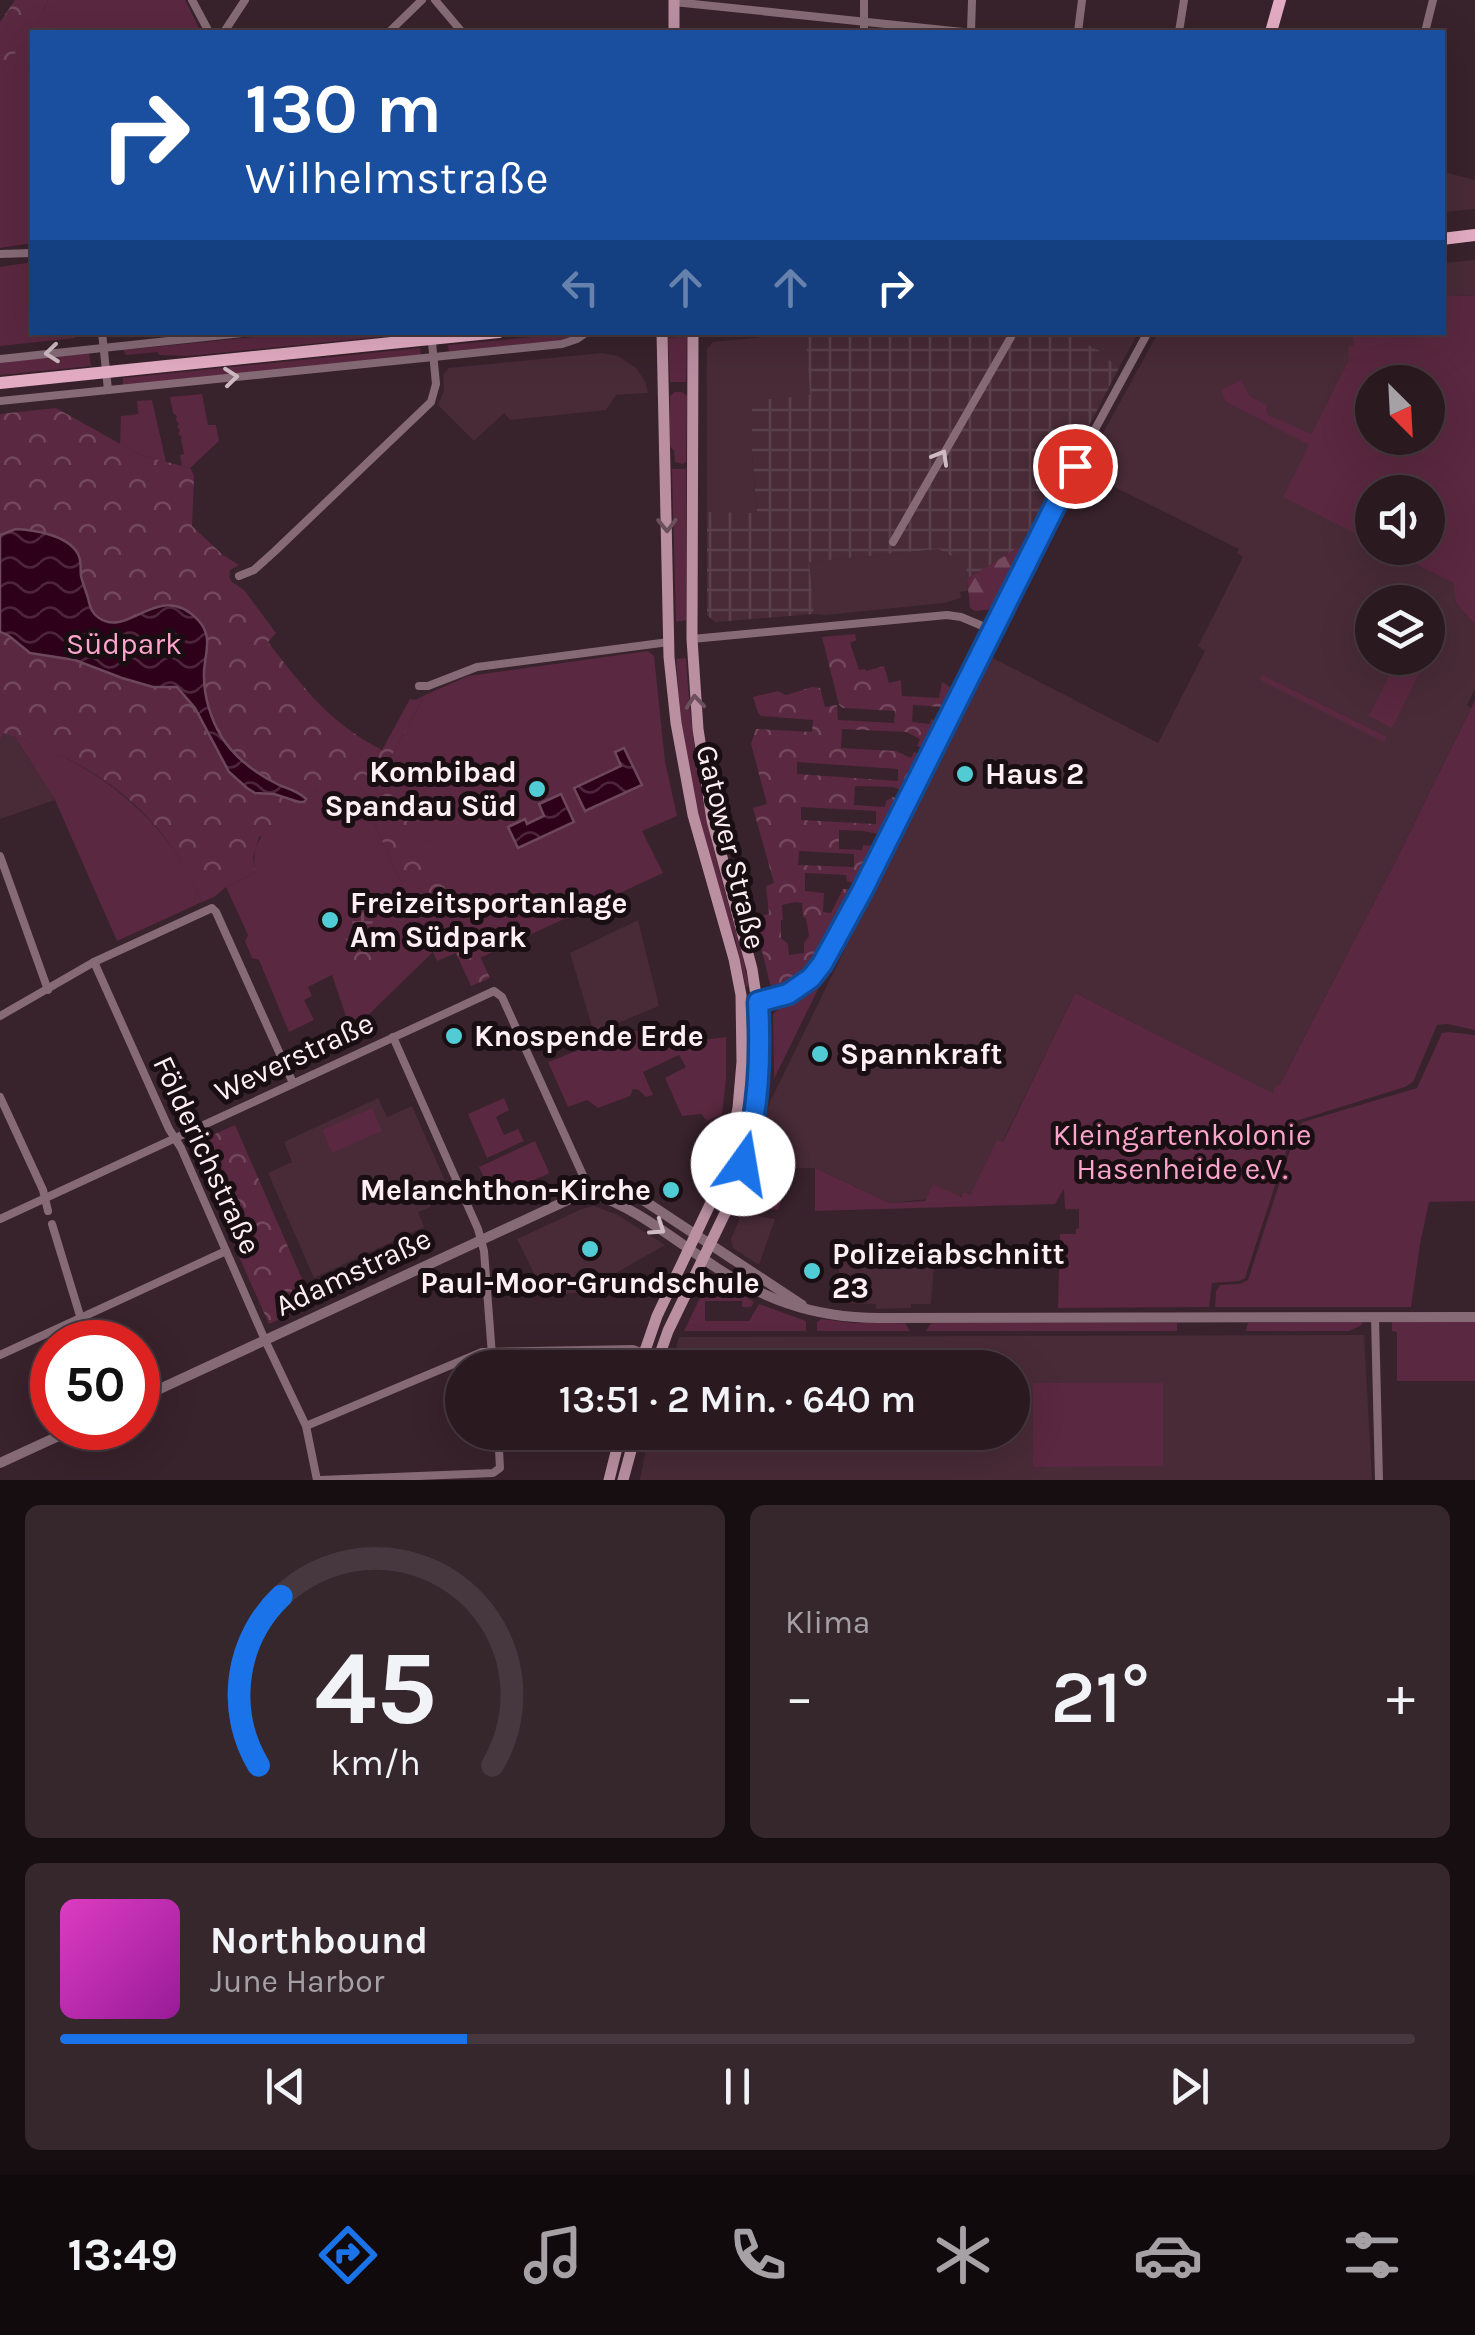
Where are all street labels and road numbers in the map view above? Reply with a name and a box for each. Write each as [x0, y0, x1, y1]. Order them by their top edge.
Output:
street label: Gatower Straße [688, 741, 774, 953]
street label: Weverstraße [209, 1005, 379, 1109]
street label: Földerichstraße [145, 1050, 269, 1260]
street label: Adamstraße [269, 1220, 437, 1324]

